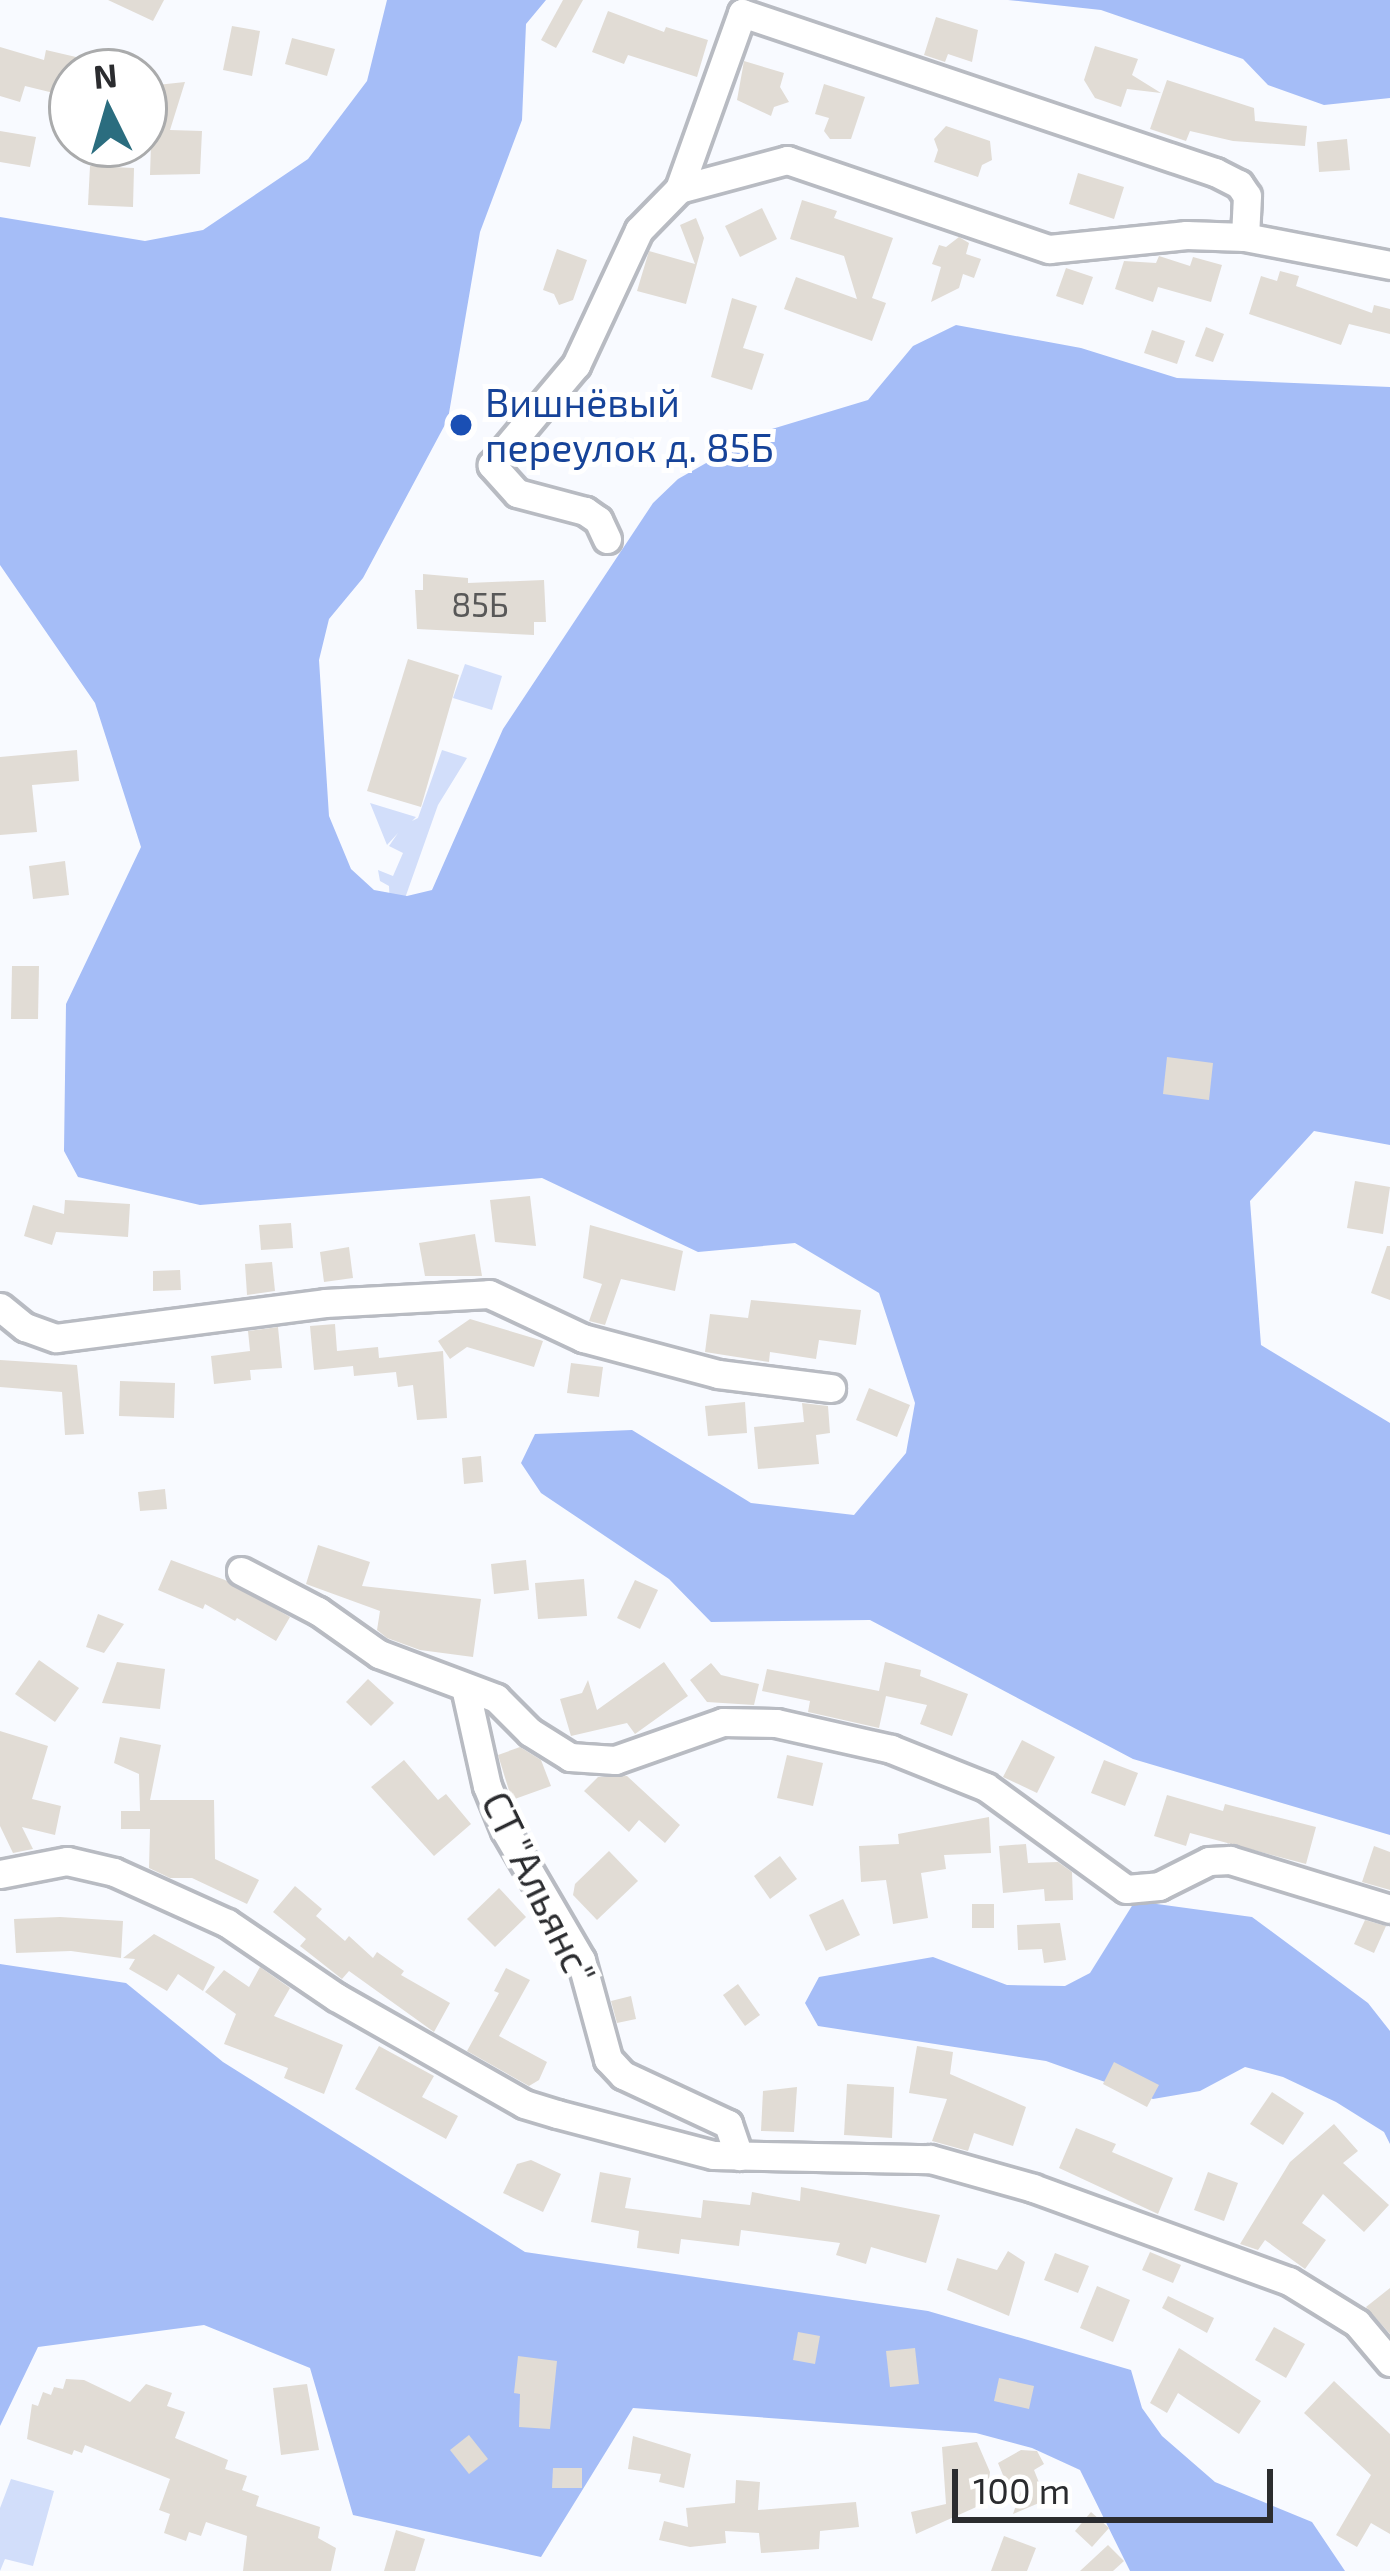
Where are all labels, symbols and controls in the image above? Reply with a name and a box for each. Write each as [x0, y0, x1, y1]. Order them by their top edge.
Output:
north arrow [48, 48, 168, 168]
text: N [92, 54, 119, 96]
place label: Вишнёвый переулок д. 85Б [485, 380, 774, 471]
marker: Вишнёвый переулок д. 85Б [448, 412, 474, 438]
house number: 85Б [451, 585, 509, 625]
street label: СТ "Альянс" [472, 1784, 606, 1992]
scale bar [958, 2445, 1279, 2519]
text: 100 m [973, 2468, 1070, 2511]

